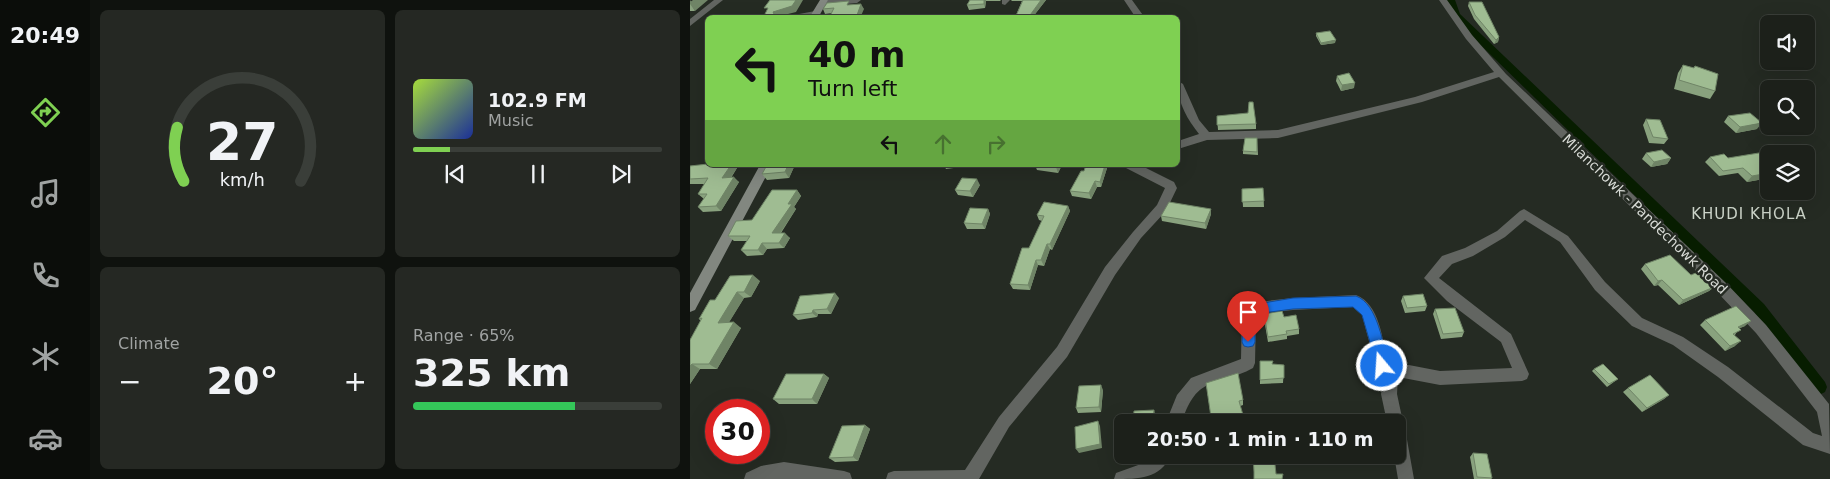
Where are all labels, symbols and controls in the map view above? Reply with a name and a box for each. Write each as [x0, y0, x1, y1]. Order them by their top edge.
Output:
map controls [1760, 15, 1815, 200]
button: sound [1760, 15, 1815, 70]
text: 20:49 [10, 23, 80, 48]
icon: left [725, 35, 790, 100]
text: 40 m [808, 35, 905, 75]
text: Turn left [808, 76, 897, 101]
button: search [1760, 80, 1815, 135]
text: 102.9 FM [488, 89, 587, 111]
icon: directions [28, 95, 63, 130]
text: Music [488, 111, 534, 130]
text: 27 [206, 112, 279, 172]
icon: left [876, 130, 904, 158]
icon: ahead [929, 130, 957, 158]
icon: right [982, 130, 1010, 158]
street label: Milanchowk - Pandechowk Road [1559, 131, 1731, 297]
button: layers [1760, 145, 1815, 200]
icon: previous [441, 160, 469, 188]
icon: pause [524, 160, 552, 188]
icon: next [607, 160, 635, 188]
text: km/h [220, 169, 265, 190]
icon: music [28, 176, 63, 211]
district label: KHUDI KHOLA [1691, 205, 1807, 223]
icon: phone [28, 258, 63, 293]
pin [1227, 291, 1269, 342]
icon: arrive [1234, 298, 1262, 326]
text: Range · 65% [413, 326, 515, 345]
text: Climate [118, 334, 180, 353]
icon: climate [28, 339, 63, 374]
position arrow [1355, 339, 1407, 391]
text: 325 km [413, 351, 570, 395]
text: 20° [207, 359, 278, 403]
text: − [118, 365, 141, 398]
text: + [344, 365, 367, 398]
speed limit sign: 30 [705, 399, 770, 464]
icon: car [28, 421, 63, 456]
text: 20:50 · 1 min · 110 m [1146, 428, 1374, 450]

